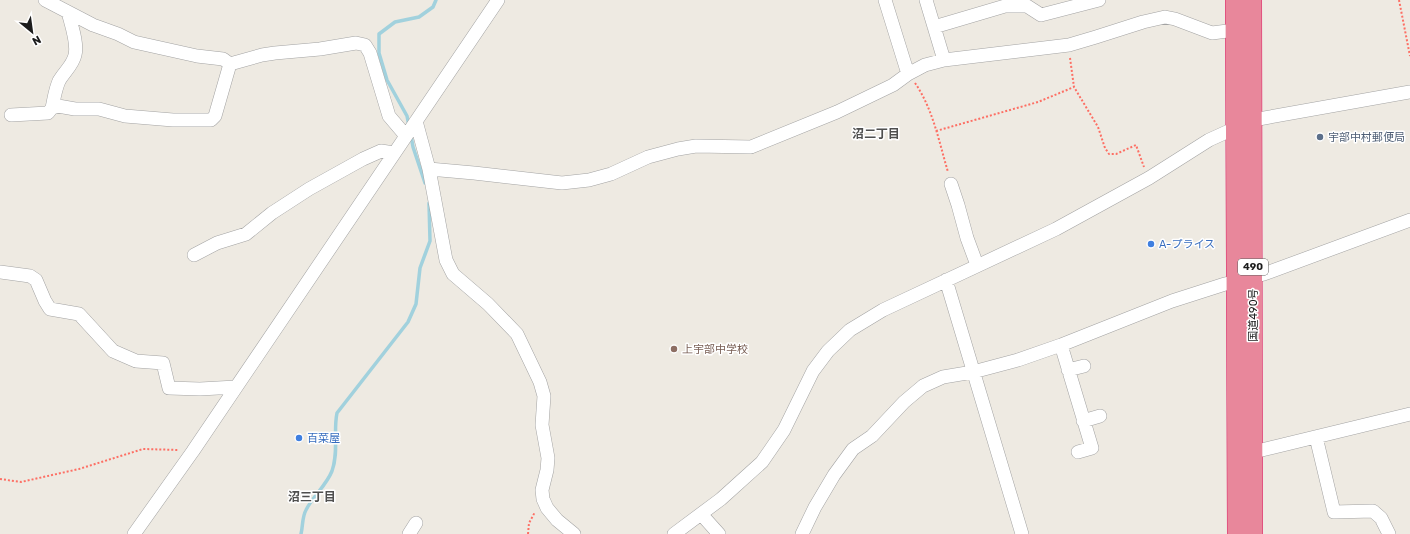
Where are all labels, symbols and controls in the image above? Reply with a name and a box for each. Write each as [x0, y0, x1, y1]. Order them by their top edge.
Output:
north arrow [12, 12, 52, 52]
text: N [30, 33, 43, 48]
district label: 沼二丁目 [852, 127, 900, 141]
place label: 宇部中村郵便局 [1328, 131, 1405, 144]
marker: 宇部中村郵便局 [1315, 132, 1325, 142]
place label: A-プライス [1159, 238, 1215, 251]
marker: A-プライス [1146, 239, 1156, 249]
road number: 490 [1238, 259, 1268, 275]
street label: 国道490号 [1247, 288, 1260, 342]
place label: 上宇部中学校 [682, 343, 748, 356]
marker: 上宇部中学校 [669, 344, 679, 354]
place label: 百菜屋 [307, 432, 340, 445]
marker: 百菜屋 [294, 433, 304, 443]
district label: 沼三丁目 [288, 490, 336, 504]

